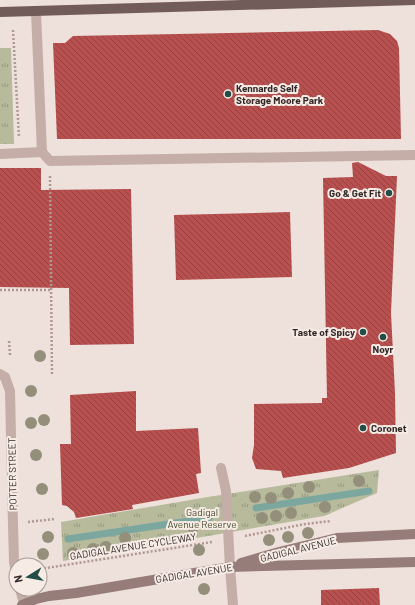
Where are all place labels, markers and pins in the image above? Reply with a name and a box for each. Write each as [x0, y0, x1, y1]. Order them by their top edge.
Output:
place label: Kennards Self Storage Moore Park [236, 82, 324, 106]
marker: Kennards Self Storage Moore Park [223, 89, 233, 99]
place label: Go & Get Fit [329, 187, 381, 199]
marker: Go & Get Fit [384, 188, 394, 198]
place label: Taste of Spicy [292, 326, 355, 338]
marker: Taste of Spicy [358, 327, 368, 337]
marker: Noyr [378, 332, 388, 342]
place label: Noyr [373, 343, 394, 355]
place label: Coronet [371, 422, 407, 434]
marker: Coronet [358, 423, 368, 433]

